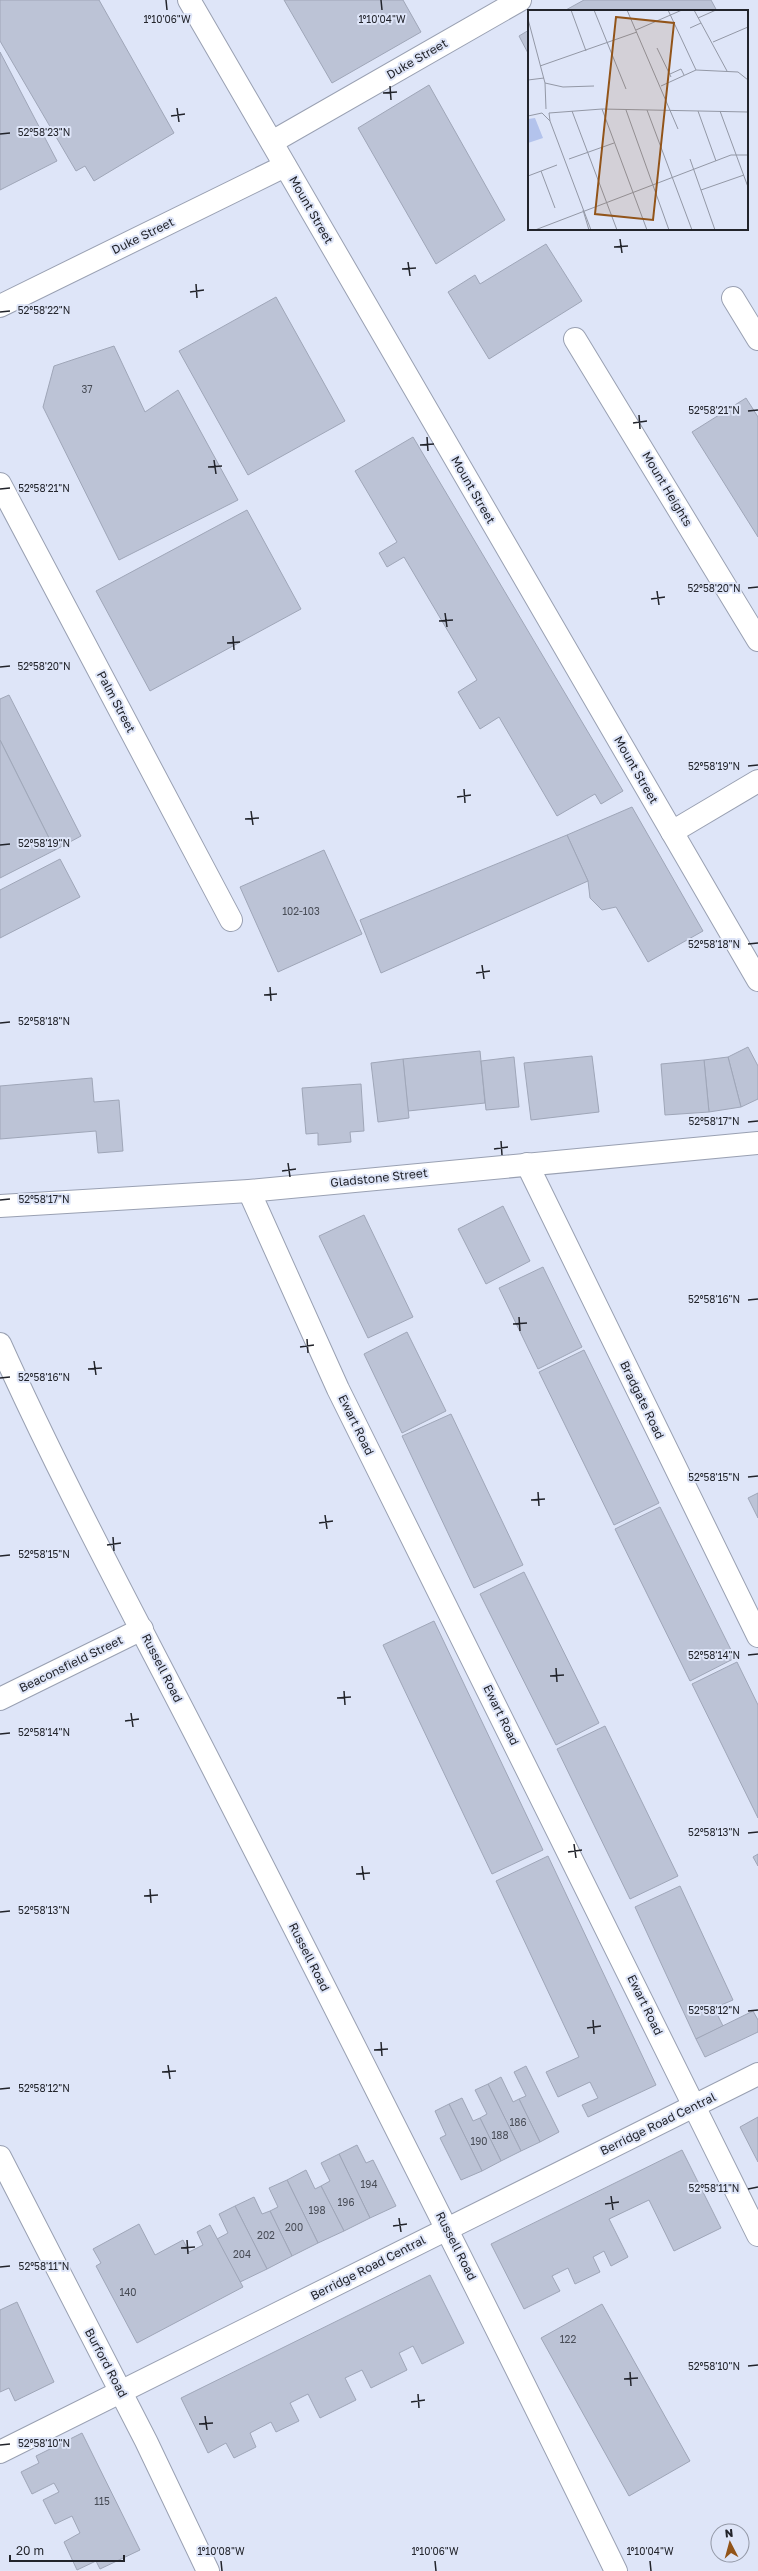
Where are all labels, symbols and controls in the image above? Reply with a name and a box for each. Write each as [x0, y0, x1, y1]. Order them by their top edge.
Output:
inset map [528, 10, 748, 230]
text: 1°10'06"W [143, 13, 191, 25]
text: 1°10'04"W [358, 13, 406, 25]
street label: Duke Street [384, 35, 450, 82]
text: 52°58'23"N [18, 126, 70, 138]
street label: Mount Street [286, 173, 337, 246]
street label: Duke Street [109, 214, 177, 257]
text: 52°58'22"N [18, 304, 70, 316]
house number: 37 [81, 383, 93, 395]
text: 52°58'21"N [688, 404, 740, 416]
street label: Mount Heights [639, 448, 696, 529]
street label: Mount Street [448, 453, 499, 526]
text: 52°58'21"N [18, 482, 70, 494]
text: 52°58'20"N [687, 582, 741, 594]
text: 52°58'20"N [17, 660, 71, 672]
street label: Palm Street [94, 668, 139, 735]
street label: Mount Street [611, 733, 662, 806]
text: 52°58'19"N [688, 760, 740, 772]
text: 52°58'19"N [18, 837, 70, 849]
house number: 102-103 [282, 905, 320, 917]
text: 52°58'18"N [688, 938, 740, 950]
text: 52°58'18"N [18, 1015, 70, 1027]
text: 52°58'17"N [688, 1115, 740, 1127]
street label: Gladstone Street [330, 1165, 428, 1190]
text: 52°58'17"N [18, 1193, 70, 1205]
text: 52°58'16"N [688, 1293, 740, 1305]
street label: Bradgate Road [617, 1358, 668, 1441]
text: 52°58'16"N [18, 1371, 70, 1383]
street label: Ewart Road [335, 1392, 378, 1458]
text: 52°58'15"N [688, 1471, 740, 1483]
text: 52°58'15"N [18, 1548, 70, 1560]
street label: Russell Road [139, 1631, 186, 1705]
street label: Beaconsfield Street [17, 1632, 125, 1695]
text: 52°58'14"N [688, 1649, 740, 1661]
street label: Ewart Road [480, 1682, 523, 1748]
text: 52°58'14"N [18, 1726, 70, 1738]
text: 52°58'13"N [688, 1826, 740, 1838]
text: 52°58'13"N [18, 1904, 70, 1916]
street label: Russell Road [286, 1920, 333, 1994]
street label: Ewart Road [624, 1972, 667, 2038]
text: 52°58'12"N [688, 2004, 740, 2016]
text: 52°58'12"N [18, 2082, 70, 2094]
street label: Berridge Road Central [597, 2089, 718, 2158]
house number: 186 [510, 2116, 527, 2128]
house number: 188 [491, 2129, 509, 2141]
house number: 190 [470, 2135, 488, 2147]
house number: 194 [361, 2178, 378, 2190]
text: 52°58'11"N [689, 2182, 739, 2194]
house number: 196 [338, 2196, 354, 2208]
house number: 198 [309, 2204, 326, 2216]
street label: Russell Road [433, 2209, 480, 2283]
house number: 200 [285, 2221, 303, 2233]
house number: 202 [257, 2229, 275, 2241]
street label: Berridge Road Central [308, 2232, 428, 2303]
house number: 204 [233, 2248, 251, 2260]
text: 52°58'11"N [19, 2260, 69, 2272]
house number: 140 [119, 2286, 137, 2298]
street label: Burford Road [82, 2326, 131, 2400]
house number: 122 [560, 2333, 576, 2345]
text: 52°58'10"N [688, 2360, 740, 2372]
text: 52°58'10"N [18, 2437, 70, 2449]
house number: 115 [94, 2495, 110, 2507]
north arrow [710, 2523, 750, 2563]
text: N [724, 2526, 734, 2539]
scale bar [10, 2537, 124, 2563]
text: 20 m [16, 2543, 44, 2558]
text: 1°10'08"W [197, 2545, 245, 2557]
text: 1°10'06"W [411, 2545, 459, 2557]
text: 1°10'04"W [626, 2545, 674, 2557]

